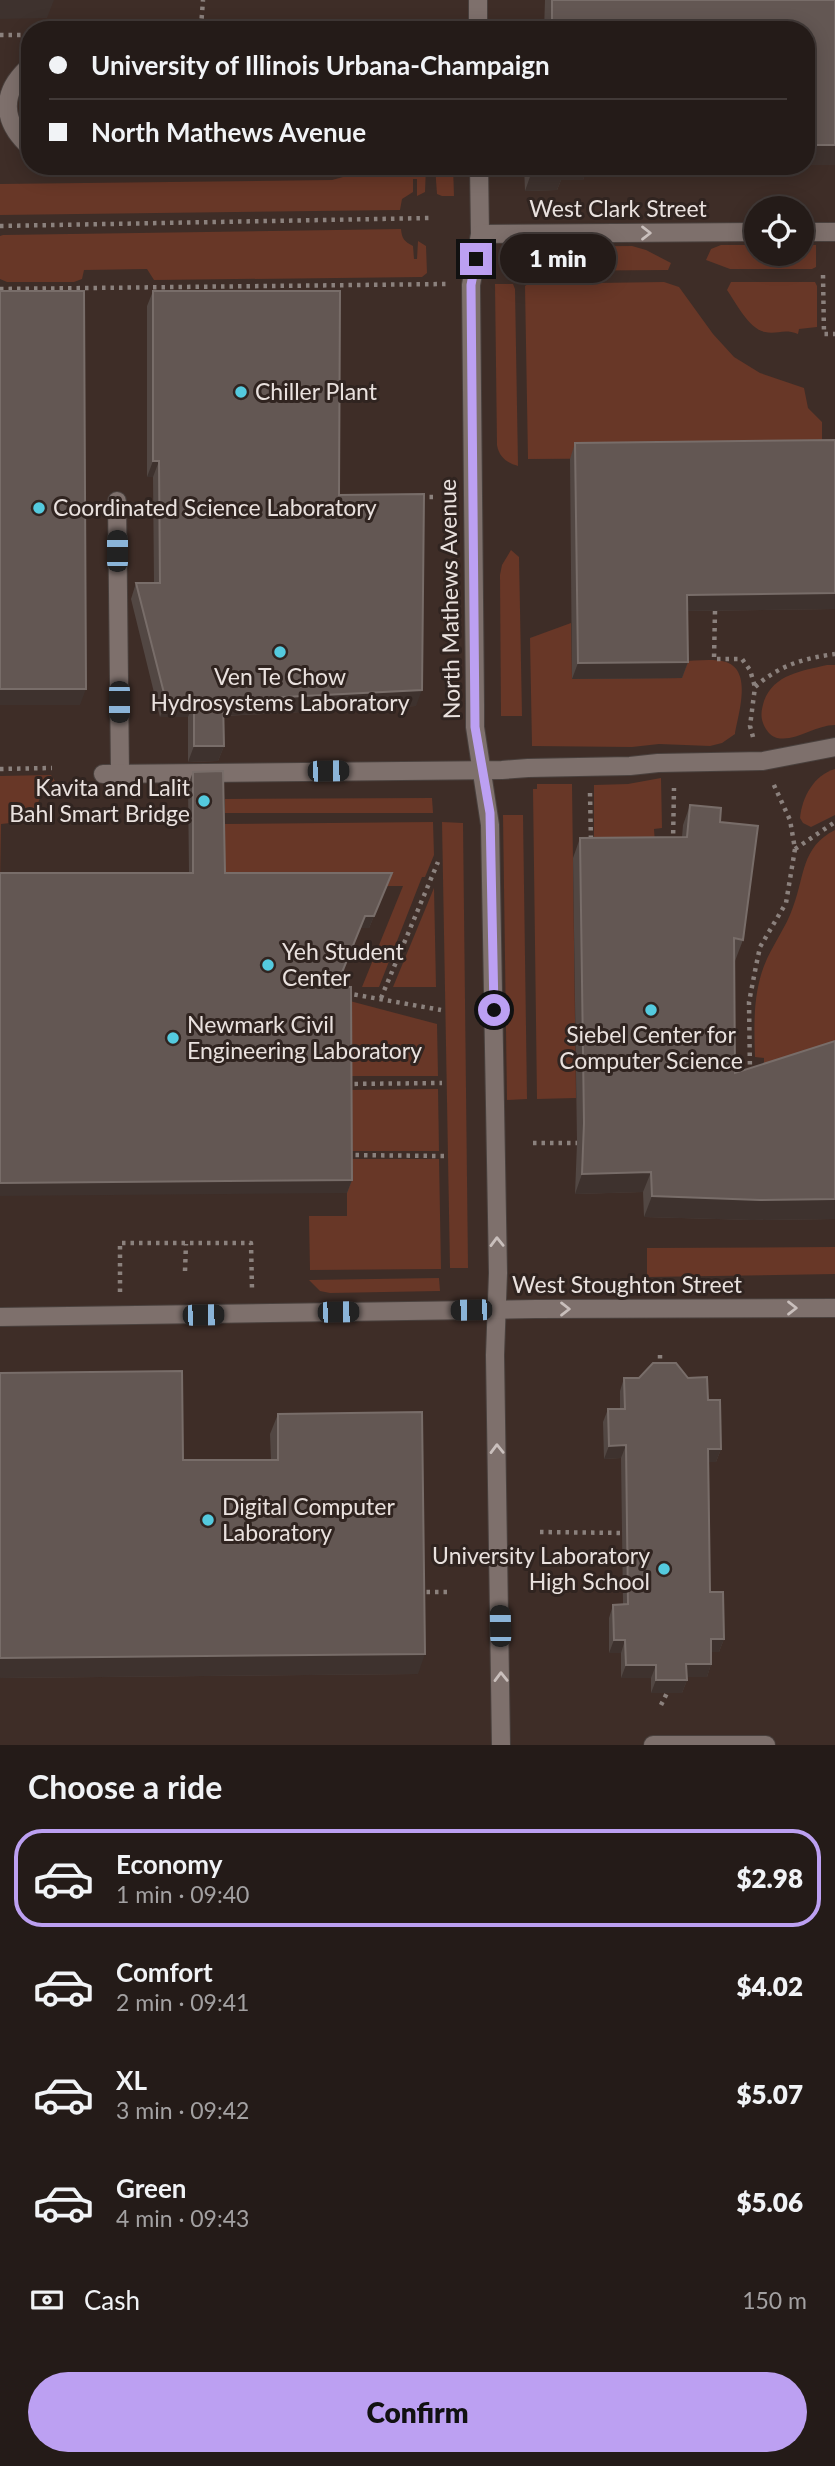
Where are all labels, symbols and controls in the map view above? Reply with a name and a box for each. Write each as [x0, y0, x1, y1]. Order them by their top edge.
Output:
text: University of Illinois Urbana-Champaign [91, 49, 550, 81]
text: North Mathews Avenue [91, 116, 366, 148]
street label: West Clark Street [529, 194, 707, 222]
map controls [744, 196, 814, 266]
button: locate [744, 196, 814, 266]
one-way arrow [641, 225, 652, 241]
callout: 1 min [500, 234, 616, 284]
route end [460, 243, 492, 275]
text: 1 min [529, 244, 587, 272]
place label: Chiller Plant [255, 377, 378, 405]
marker: Chiller Plant [233, 384, 249, 400]
street label: North Mathews Avenue [433, 479, 465, 719]
place label: Coordinated Science Laboratory [53, 493, 377, 521]
marker: Coordinated Science Laboratory [31, 500, 47, 516]
car [107, 530, 128, 572]
marker: Ven Te Chow Hydrosystems Laboratory [272, 644, 288, 660]
place label: Ven Te Chow Hydrosystems Laboratory [150, 662, 410, 716]
car [109, 681, 130, 723]
car [307, 760, 350, 782]
place label: Kavita and Lalit Bahl Smart Bridge [9, 773, 191, 827]
marker: Kavita and Lalit Bahl Smart Bridge [196, 793, 212, 809]
place label: Yeh Student Center [282, 937, 404, 991]
marker: Yeh Student Center [260, 957, 276, 973]
route start [478, 994, 510, 1026]
marker: Siebel Center for Computer Science [643, 1002, 659, 1018]
place label: Newmark Civil Engineering Laboratory [187, 1010, 422, 1064]
place label: Siebel Center for Computer Science [559, 1020, 743, 1074]
marker: Newmark Civil Engineering Laboratory [165, 1030, 181, 1046]
one-way arrow [490, 1236, 505, 1247]
street label: West Stoughton Street [512, 1270, 743, 1298]
car [450, 1299, 493, 1321]
car [317, 1301, 360, 1323]
one-way arrow [560, 1301, 571, 1317]
one-way arrow [787, 1301, 798, 1316]
car [182, 1304, 225, 1326]
one-way arrow [489, 1444, 504, 1455]
place label: Digital Computer Laboratory [222, 1492, 395, 1546]
marker: Digital Computer Laboratory [200, 1512, 216, 1528]
place label: University Laboratory High School [432, 1541, 650, 1595]
marker: University Laboratory High School [656, 1561, 672, 1577]
car [490, 1605, 511, 1647]
one-way arrow [493, 1671, 509, 1682]
text: Choose a ride [28, 1767, 222, 1806]
icon: car [32, 1847, 95, 1910]
text: Economy [116, 1848, 222, 1880]
text: $2.98 [736, 1862, 803, 1894]
text: 1 min · 09:40 [116, 1880, 249, 1908]
icon: car [32, 1955, 95, 2018]
text: Comfort [116, 1956, 213, 1988]
text: $4.02 [736, 1970, 803, 2002]
text: 2 min · 09:41 [116, 1988, 249, 2016]
icon: car [32, 2063, 95, 2126]
text: XL [116, 2064, 147, 2096]
text: $5.07 [736, 2078, 803, 2110]
text: 3 min · 09:42 [116, 2096, 249, 2124]
icon: car [32, 2171, 95, 2234]
text: Green [116, 2172, 186, 2204]
text: $5.06 [736, 2186, 803, 2218]
text: 4 min · 09:43 [116, 2204, 249, 2232]
icon: cash [28, 2281, 66, 2319]
text: Cash [84, 2284, 140, 2316]
text: 150 m [742, 2286, 807, 2314]
button: Confirm [28, 2372, 807, 2452]

